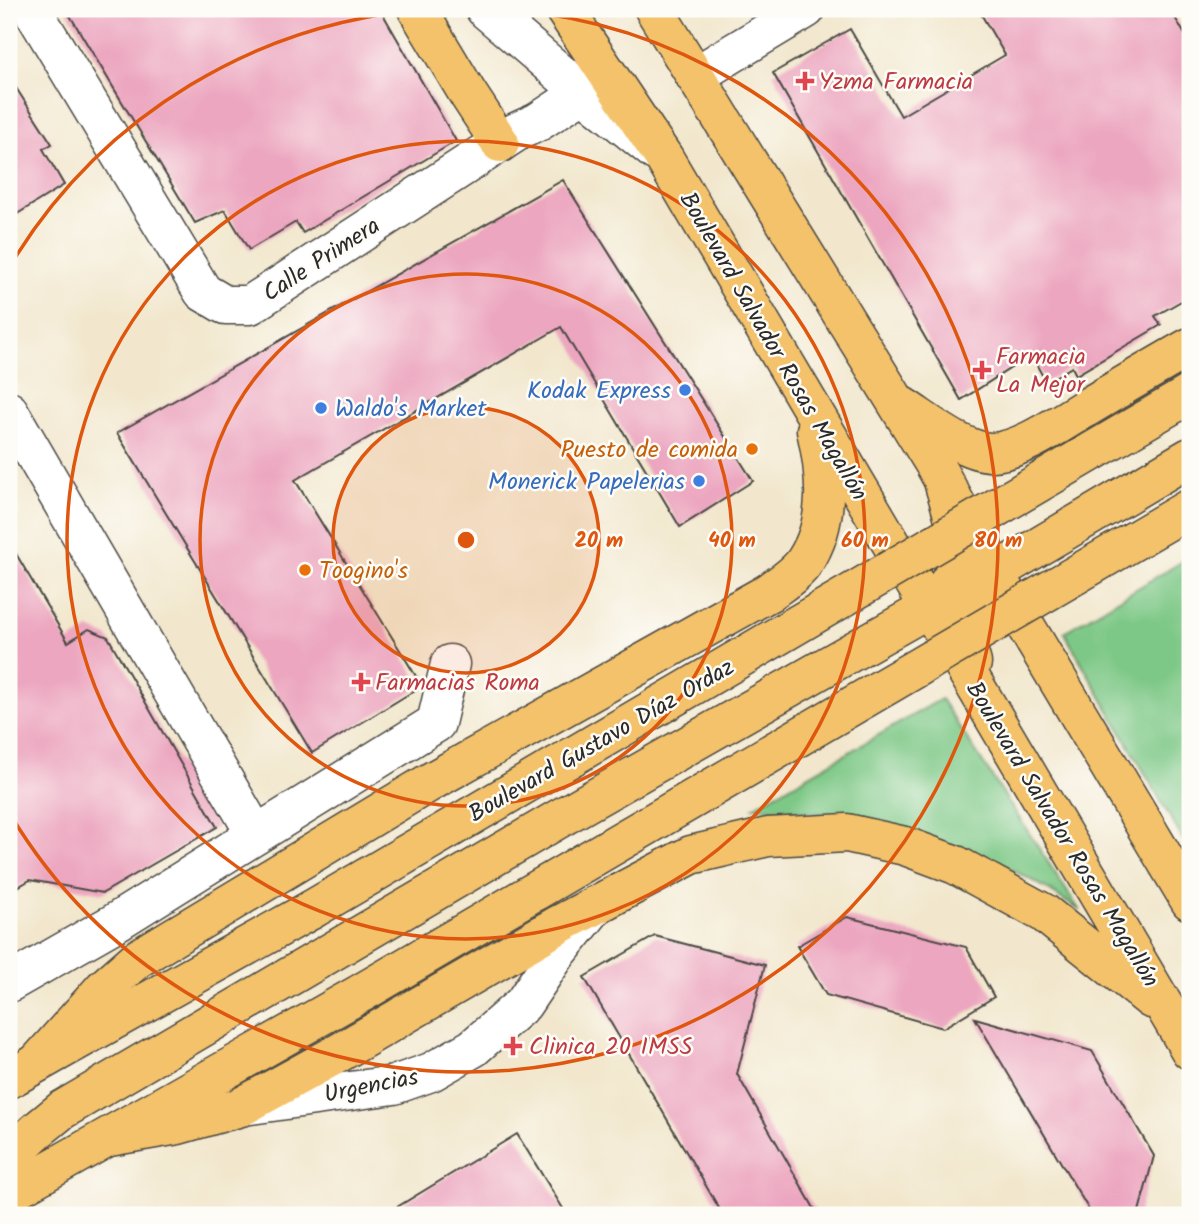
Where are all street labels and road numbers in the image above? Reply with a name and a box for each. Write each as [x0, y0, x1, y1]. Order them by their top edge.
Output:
street label: Boulevard Salvador Rosas Magallón [668, 185, 877, 509]
street label: Calle Primera [255, 208, 388, 313]
street label: Boulevard Gustavo Díaz Ordaz [461, 649, 742, 834]
street label: Boulevard Salvador Rosas Magallón [954, 674, 1169, 995]
street label: Urgencias [321, 1058, 422, 1115]

